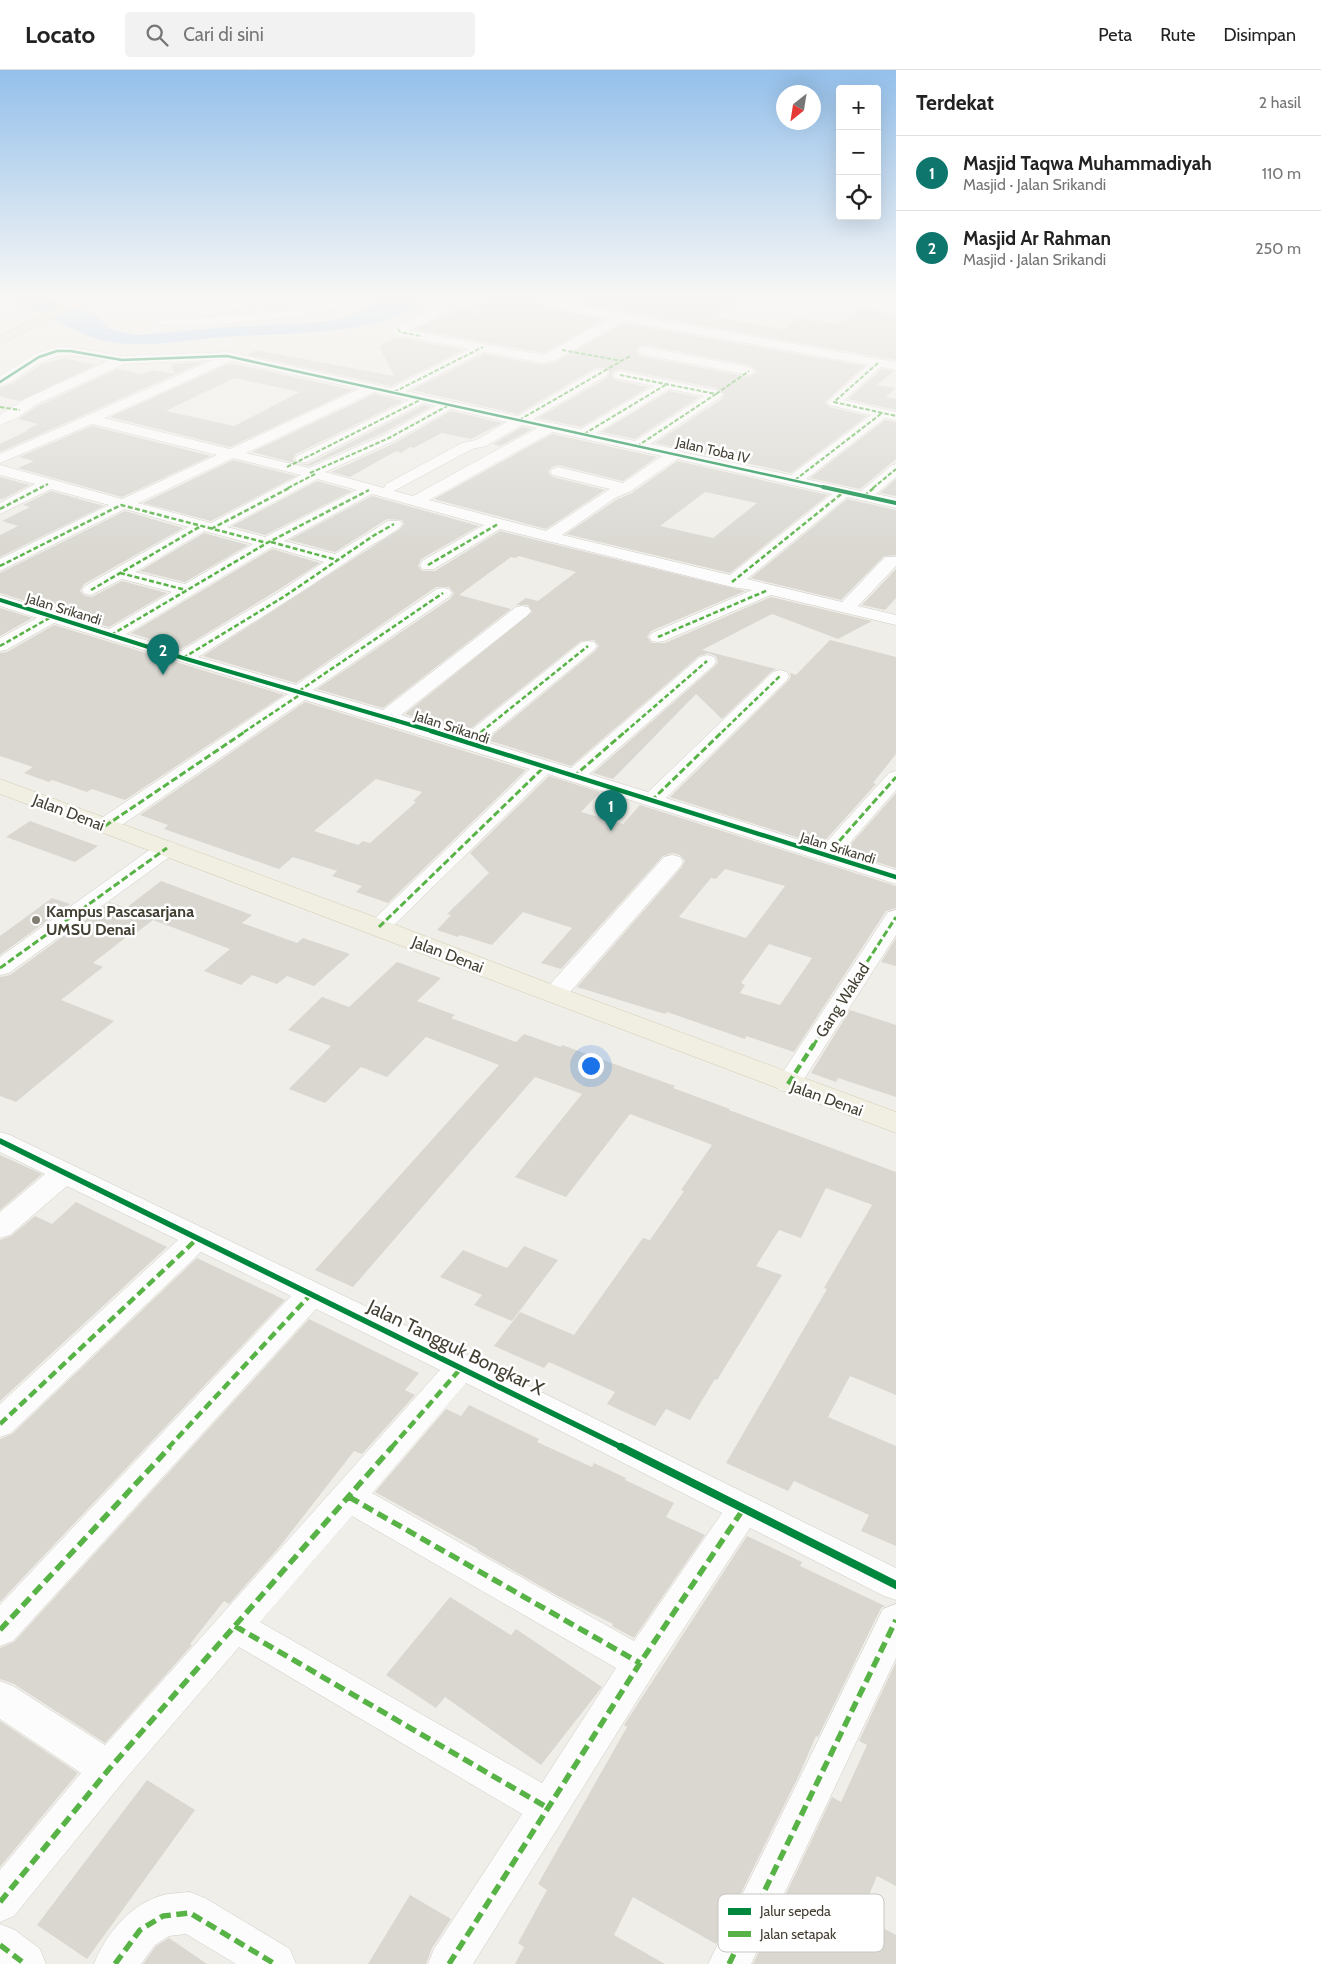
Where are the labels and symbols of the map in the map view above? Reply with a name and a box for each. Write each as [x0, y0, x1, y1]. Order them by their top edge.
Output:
north arrow [776, 85, 821, 130]
street label: Jalan Toba IV [673, 433, 752, 467]
street label: Jalan Srikandi [23, 589, 104, 629]
pin: 2 [147, 634, 179, 675]
street label: Jalan Srikandi [411, 706, 492, 748]
street label: Jalan Denai [29, 790, 107, 835]
pin: 1 [595, 790, 627, 831]
street label: Jalan Srikandi [797, 828, 878, 868]
place label: Kampus Pascasarjana UMSU Denai [46, 902, 194, 939]
marker: Kampus Pascasarjana UMSU Denai [30, 914, 42, 926]
street label: Jalan Denai [408, 932, 486, 977]
street label: Gang Wakad [811, 960, 873, 1041]
your location [578, 1053, 604, 1079]
street label: Jalan Denai [787, 1076, 865, 1120]
street label: Jalan Tangguk Bongkar X [363, 1294, 548, 1401]
legend [718, 1894, 884, 1952]
text: Jalur sepeda [759, 1902, 831, 1920]
text: Jalan setapak [759, 1925, 837, 1943]

